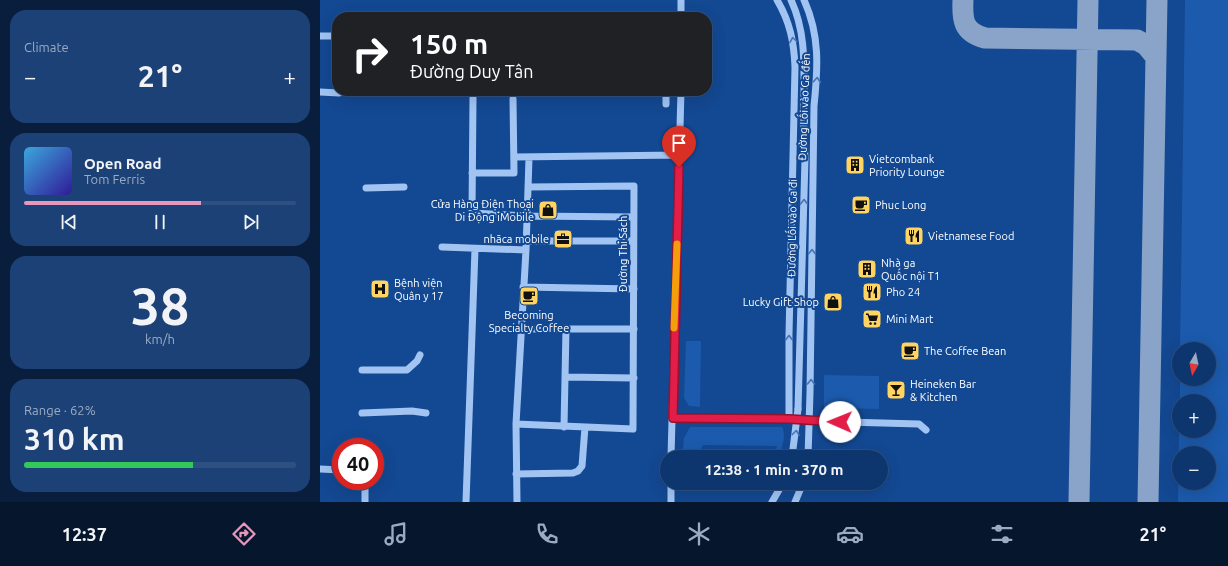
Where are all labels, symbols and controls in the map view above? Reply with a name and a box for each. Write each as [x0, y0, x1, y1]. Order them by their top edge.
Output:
icon: right [344, 28, 396, 80]
text: 150 m [410, 28, 488, 59]
one-way arrow [789, 37, 798, 43]
text: Climate [24, 40, 69, 54]
street label: Đường Lối vào Ga đến [794, 53, 812, 161]
text: 21° [138, 59, 182, 93]
text: Đường Duy Tân [410, 61, 534, 81]
text: − [24, 64, 36, 89]
text: + [284, 64, 296, 89]
one-way arrow [812, 77, 821, 83]
pin [662, 126, 696, 167]
icon: arrive [668, 132, 690, 154]
place label: Vietcombank Priority Lounge [869, 153, 945, 178]
building icon: Vietcombank Priority Lounge [844, 154, 866, 176]
text: Open Road [84, 155, 161, 172]
text: Tom Ferris [84, 172, 145, 186]
street label: Đường Lối vào Ga đi [783, 179, 799, 277]
cafe icon: Phuc Long [850, 194, 872, 216]
place label: Cửa Hàng Điện Thoại Di Động iMobile [431, 198, 534, 224]
shop icon: Cửa Hàng Điện Thoại Di Động iMobile [537, 199, 559, 221]
one-way arrow [800, 199, 808, 205]
place label: Phuc Long [875, 199, 926, 211]
icon: previous [58, 211, 80, 233]
icon: pause [149, 211, 171, 233]
icon: next [240, 211, 262, 233]
street label: Đường Thi Sách [617, 216, 629, 292]
restaurant icon: Vietnamese Food [903, 225, 925, 247]
office icon: nhãca mobile [552, 228, 574, 250]
place label: Vietnamese Food [928, 230, 1014, 242]
place label: nhãca mobile [484, 233, 549, 245]
one-way arrow [808, 249, 816, 255]
place label: Nhà ga Quốc nội T1 [881, 257, 940, 283]
building icon: Nhà ga Quốc nội T1 [856, 258, 878, 280]
text: 38 [131, 277, 189, 335]
place label: Bệnh viện Quân y 17 [394, 277, 444, 302]
hospital icon: Bệnh viện Quân y 17 [369, 278, 391, 300]
restaurant icon: Pho 24 [861, 281, 883, 303]
cafe icon: Becoming Specialty Coffee [518, 285, 540, 307]
place label: Pho 24 [886, 286, 920, 298]
shop icon: Lucky Gift Shop [822, 291, 844, 313]
place label: Lucky Gift Shop [743, 296, 819, 308]
supermarket icon: Mini Mart [861, 308, 883, 330]
place label: Becoming Specialty Coffee [489, 309, 569, 334]
place label: Mini Mart [886, 313, 934, 325]
text: km/h [145, 332, 175, 346]
one-way arrow [785, 335, 793, 341]
cafe icon: The Coffee Bean [899, 340, 921, 362]
north arrow [1172, 342, 1216, 386]
map controls [1172, 342, 1216, 490]
place label: The Coffee Bean [924, 345, 1006, 357]
place label: Heineken Bar & Kitchen [910, 378, 977, 403]
one-way arrow [807, 379, 815, 385]
bar icon: Heineken Bar & Kitchen [885, 379, 907, 401]
button: + [1172, 394, 1216, 438]
position arrow [819, 401, 861, 443]
text: Range · 62% [24, 403, 96, 417]
text: 310 km [24, 422, 125, 456]
one-way arrow [791, 430, 800, 436]
speed limit sign: 40 [332, 438, 384, 490]
button: − [1172, 446, 1216, 490]
text: 12:38 · 1 min · 370 m [705, 461, 843, 478]
icon: directions [230, 520, 258, 548]
icon: music [382, 520, 410, 548]
icon: phone [533, 520, 561, 548]
icon: climate [685, 520, 713, 548]
icon: car [836, 520, 864, 548]
icon: filters [988, 520, 1016, 548]
text: 12:37 [62, 524, 107, 544]
text: 21° [1140, 524, 1166, 544]

